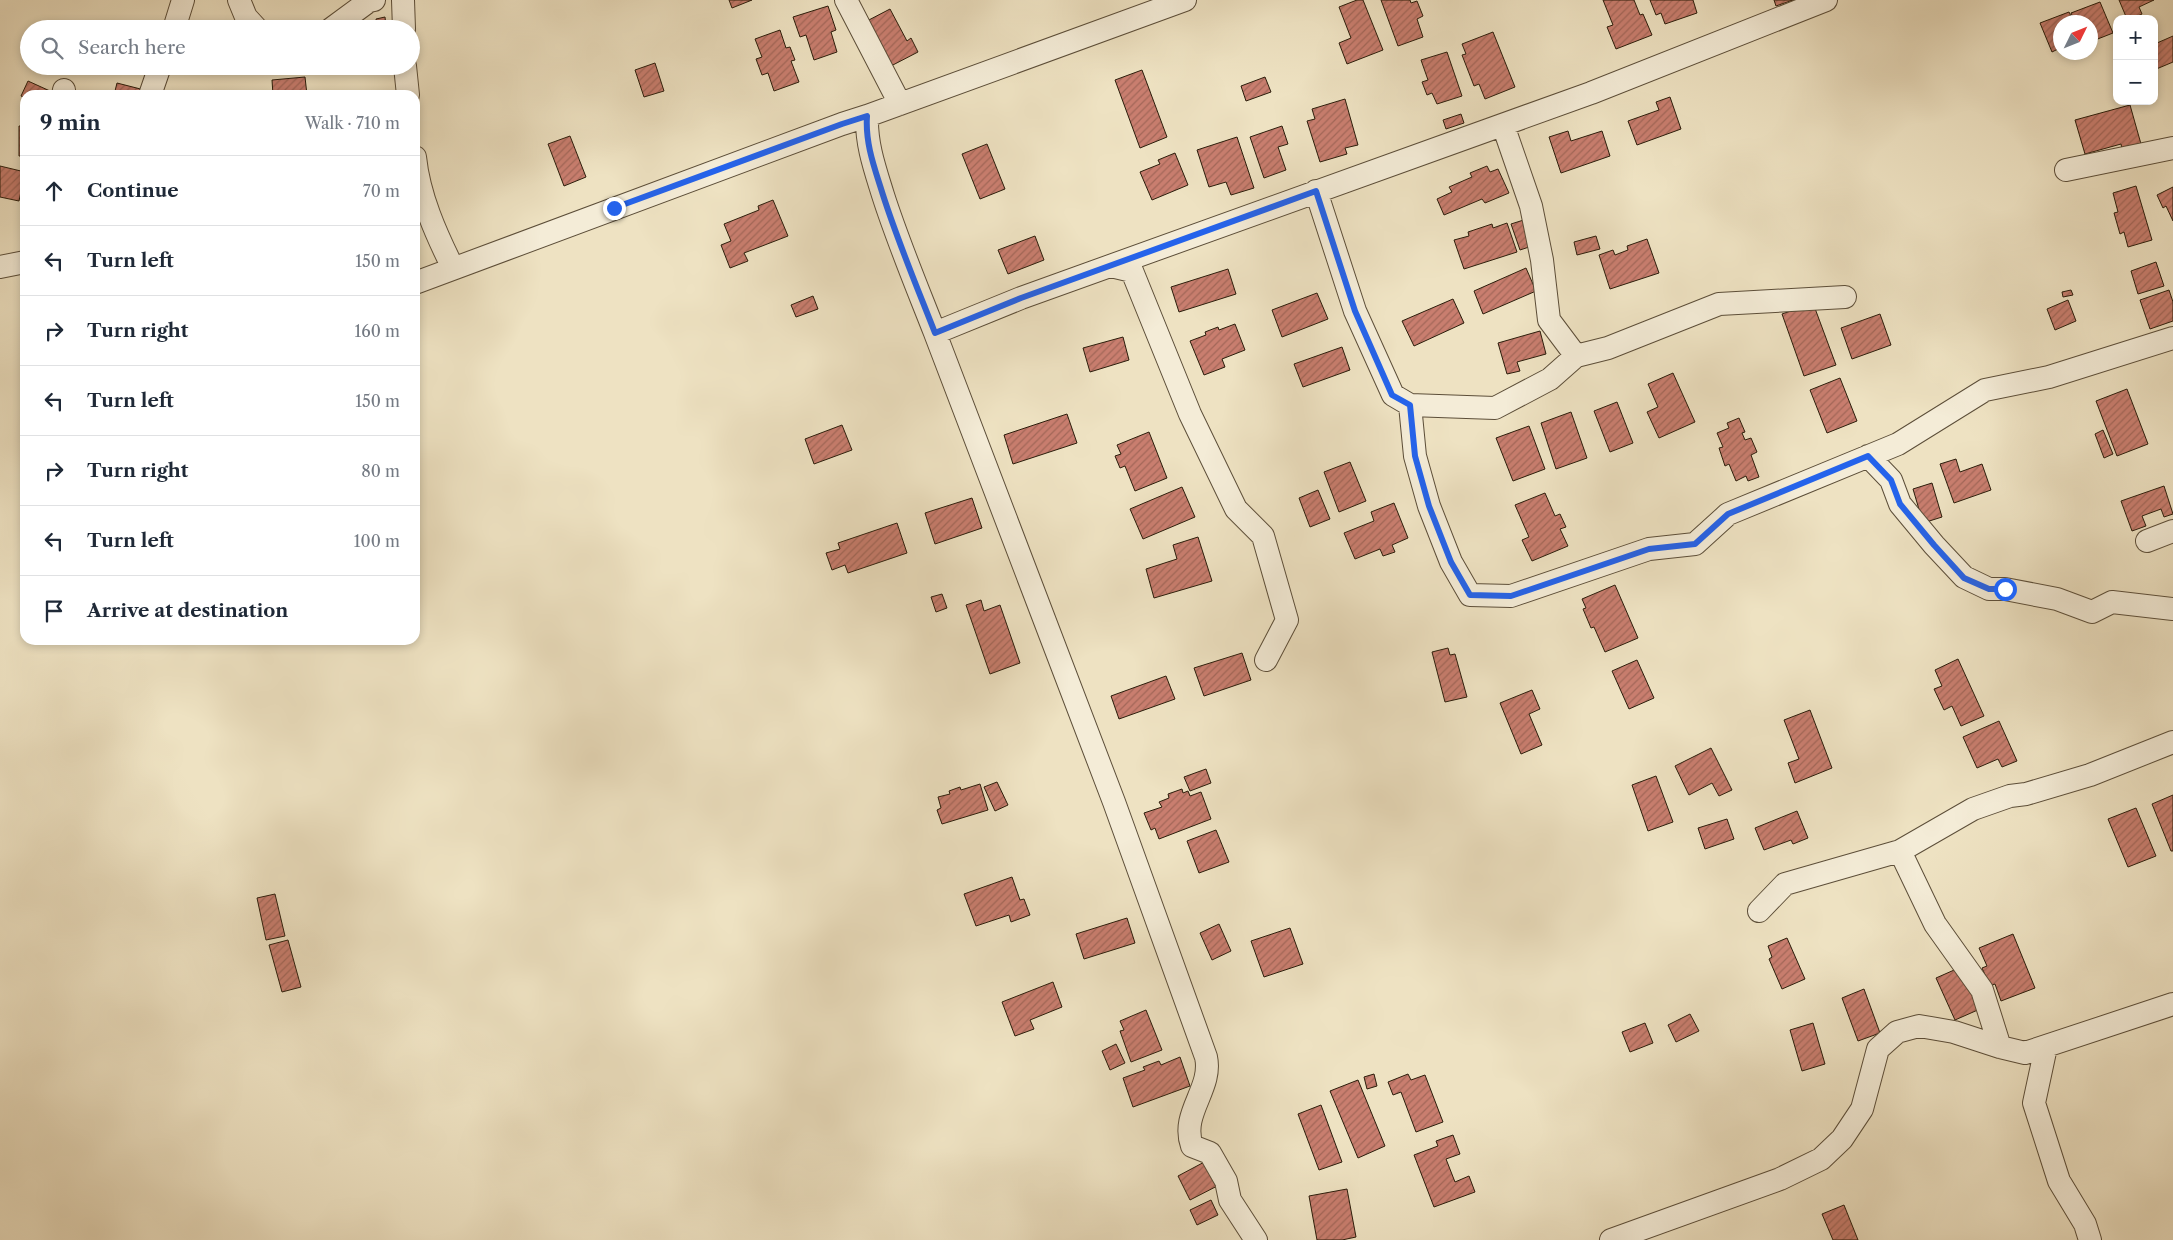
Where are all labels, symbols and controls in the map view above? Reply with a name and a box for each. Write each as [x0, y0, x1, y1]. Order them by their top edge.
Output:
north arrow [2053, 15, 2098, 60]
map controls [2113, 15, 2158, 105]
button: + [2113, 15, 2158, 60]
search box [20, 20, 420, 75]
icon: search [38, 34, 66, 62]
text: Search here [78, 36, 186, 59]
button: − [2113, 60, 2158, 105]
text: 9 min [40, 110, 101, 135]
text: Walk · 710 m [305, 113, 400, 133]
icon: ahead [40, 177, 68, 205]
text: Continue [87, 179, 179, 202]
text: 70 m [363, 181, 400, 201]
route end [603, 197, 626, 220]
icon: left [40, 247, 68, 275]
text: Turn left [87, 249, 174, 272]
text: 150 m [355, 251, 400, 271]
icon: right [40, 317, 68, 345]
text: Turn right [87, 319, 188, 342]
text: 160 m [355, 321, 400, 341]
icon: left [40, 387, 68, 415]
text: Turn left [87, 389, 174, 412]
text: 150 m [355, 391, 400, 411]
icon: right [40, 457, 68, 485]
text: Turn right [87, 459, 188, 482]
text: 80 m [361, 461, 400, 481]
icon: left [40, 527, 68, 555]
text: Turn left [87, 529, 174, 552]
text: 100 m [354, 531, 400, 551]
route start [1994, 578, 2017, 601]
icon: arrive [40, 597, 68, 625]
text: Arrive at destination [87, 599, 288, 622]

